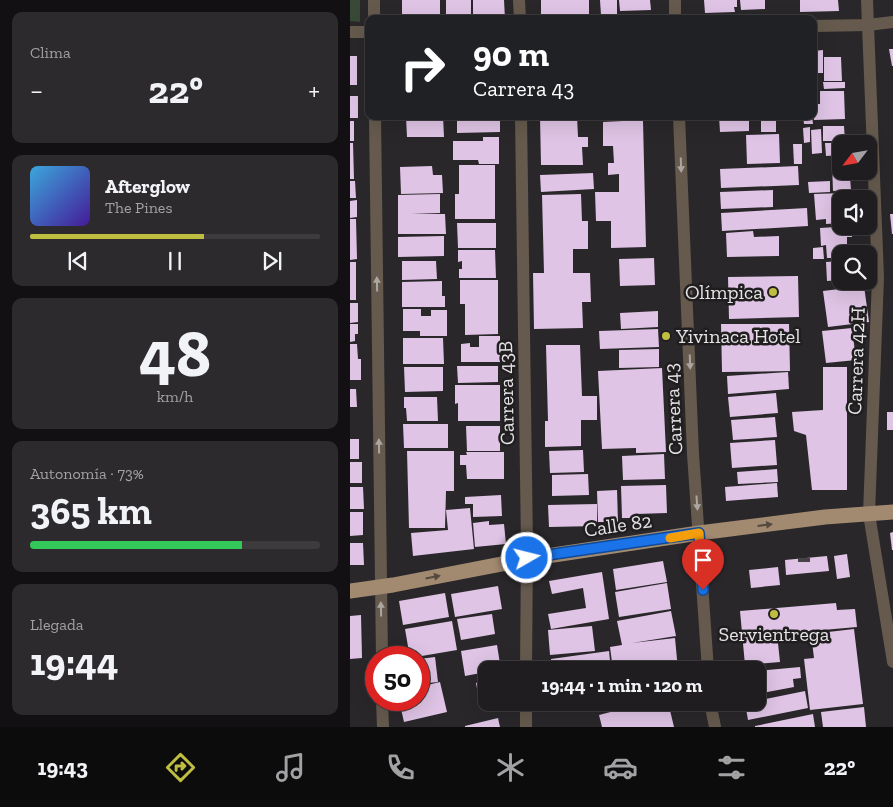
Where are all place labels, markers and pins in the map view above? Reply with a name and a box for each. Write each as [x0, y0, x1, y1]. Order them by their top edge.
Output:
place label: Olímpica [685, 280, 763, 304]
marker: Olímpica [767, 286, 779, 298]
place label: Yivinaca Hotel [675, 324, 801, 348]
marker: Yivinaca Hotel [660, 330, 672, 342]
pin [682, 539, 724, 590]
marker: Servientrega [768, 608, 780, 620]
place label: Servientrega [719, 622, 830, 646]

